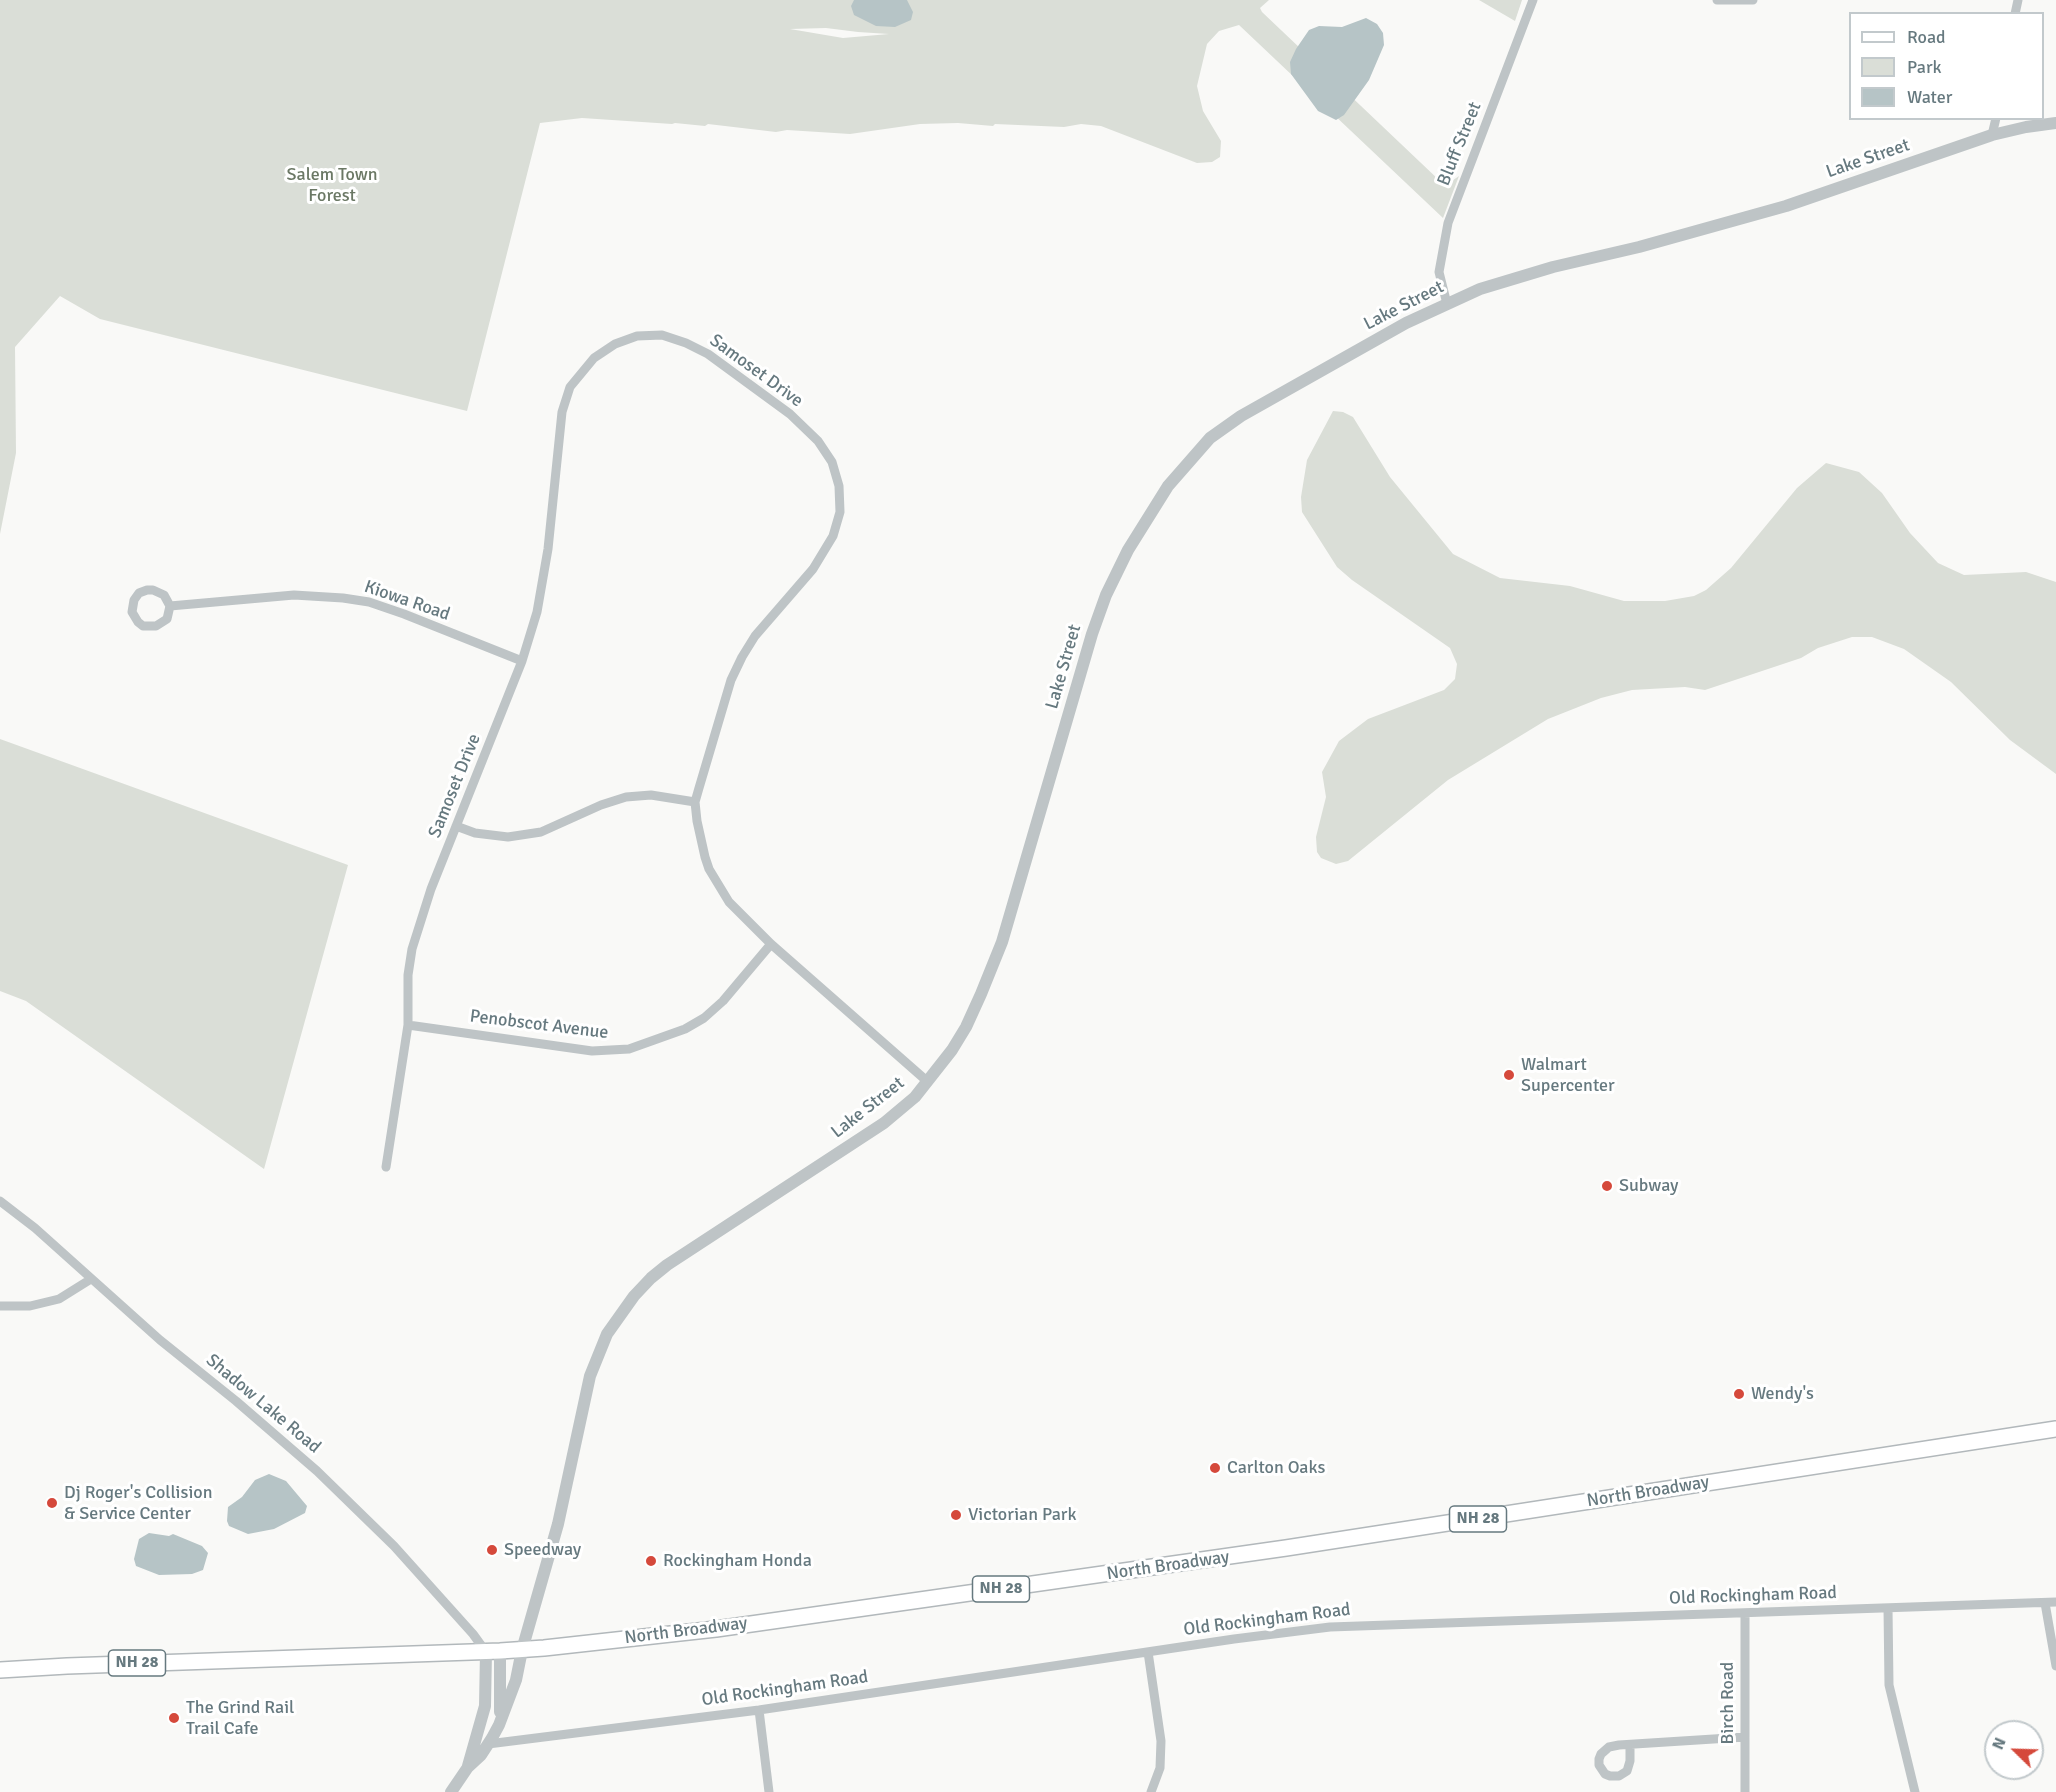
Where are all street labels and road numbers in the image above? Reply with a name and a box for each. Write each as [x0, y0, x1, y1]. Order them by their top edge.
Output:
street label: Bluff Street [1433, 99, 1487, 189]
street label: Lake Street [1823, 135, 1913, 183]
street label: Lake Street [1360, 277, 1448, 335]
street label: Samoset Drive [705, 330, 807, 412]
street label: Kiowa Road [361, 576, 453, 626]
street label: Lake Street [1042, 622, 1086, 712]
street label: Samoset Drive [424, 731, 486, 841]
street label: Penobscot Avenue [468, 1006, 610, 1044]
street label: Lake Street [827, 1073, 909, 1143]
street label: Shadow Lake Road [201, 1350, 325, 1458]
street label: North Broadway [1585, 1472, 1711, 1512]
road number: NH 28 [1450, 1506, 1506, 1532]
street label: North Broadway [1105, 1547, 1231, 1585]
road number: NH 28 [972, 1576, 1030, 1602]
street label: Old Rockingham Road [1669, 1582, 1837, 1610]
street label: Old Rockingham Road [1182, 1599, 1352, 1641]
street label: North Broadway [623, 1613, 749, 1649]
road number: NH 28 [108, 1650, 166, 1676]
street label: Birch Road [1717, 1662, 1739, 1744]
street label: Old Rockingham Road [700, 1667, 870, 1711]

